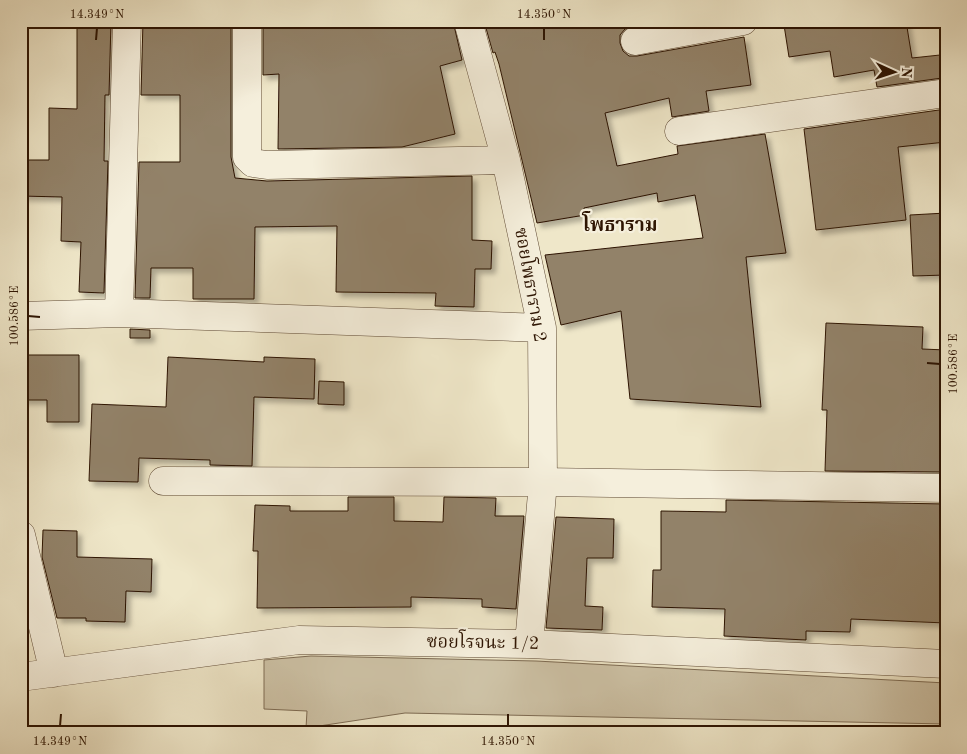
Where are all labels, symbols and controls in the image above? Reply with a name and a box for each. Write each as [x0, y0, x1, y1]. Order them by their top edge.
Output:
text: 14.350°N [517, 8, 571, 21]
text: 14.349°N [70, 9, 124, 21]
north arrow [870, 48, 920, 98]
text: N [899, 67, 913, 79]
district label: โพธาราม [582, 211, 657, 236]
street label: ซอยโพธาราม 2 [511, 225, 554, 344]
text: 100.586°E [8, 286, 21, 346]
text: 100.586°E [947, 334, 960, 394]
street label: ซอยโรจนะ 1/2 [426, 628, 540, 653]
text: 14.350°N [481, 735, 535, 748]
text: 14.349°N [33, 736, 87, 748]

